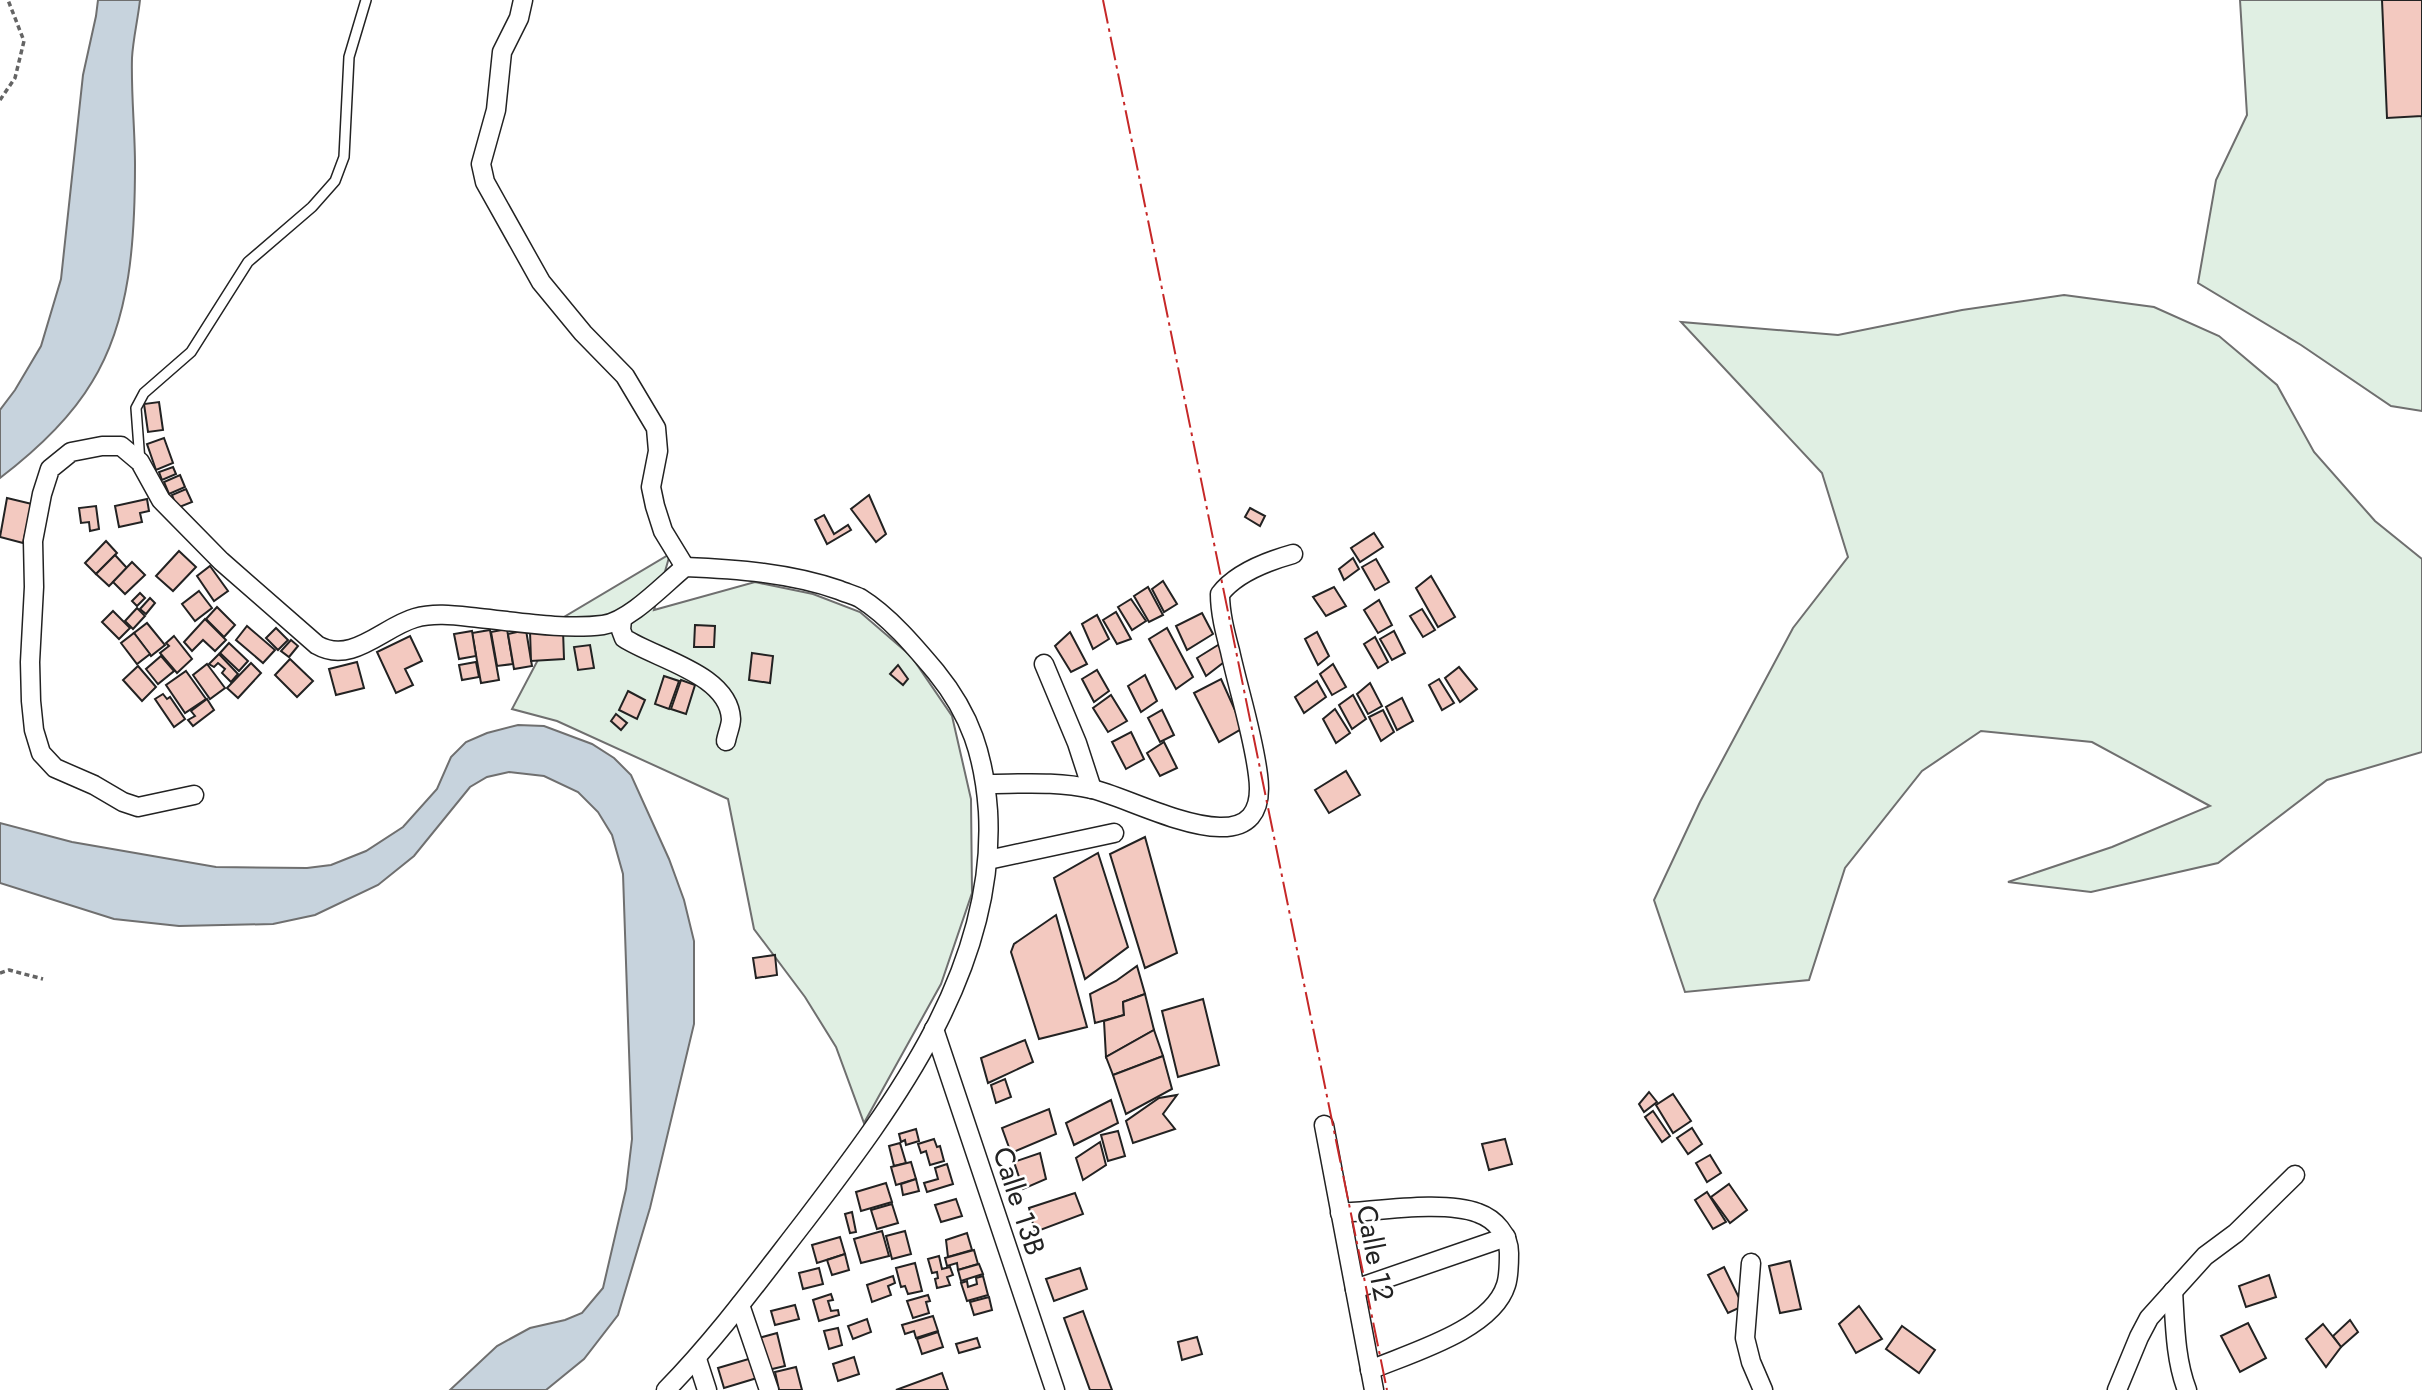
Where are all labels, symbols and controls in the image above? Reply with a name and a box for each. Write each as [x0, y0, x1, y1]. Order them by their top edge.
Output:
street label: Calle 13B [982, 1141, 1056, 1261]
street label: Calle 12 [1346, 1202, 1404, 1304]

